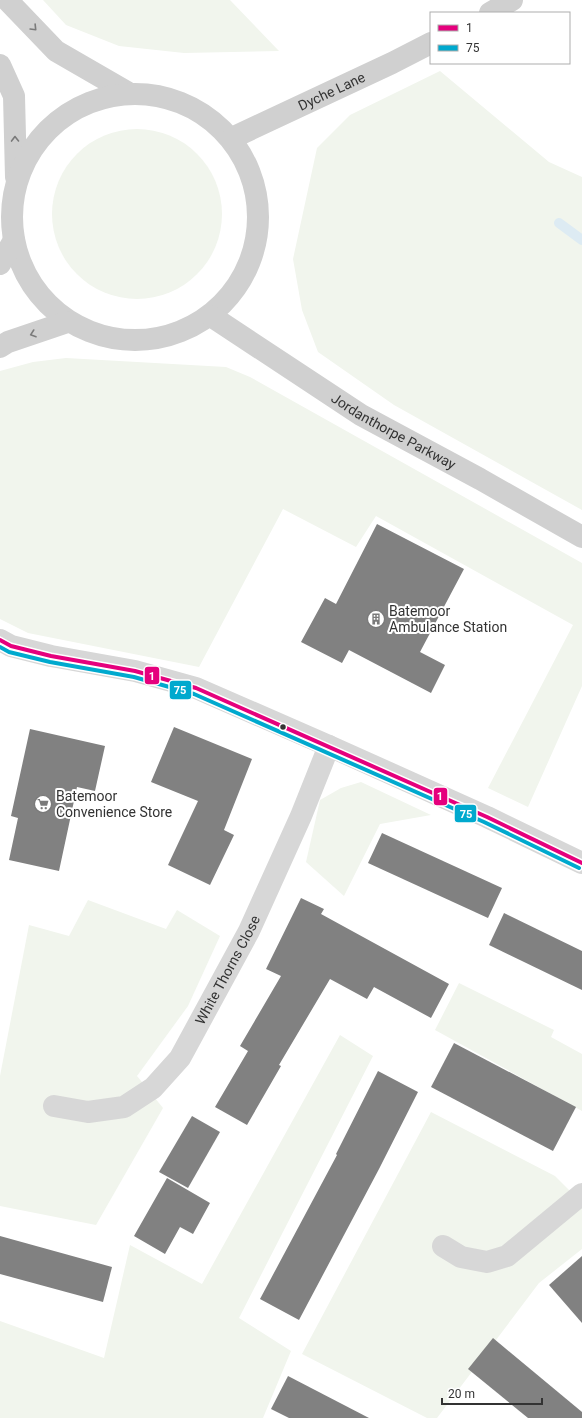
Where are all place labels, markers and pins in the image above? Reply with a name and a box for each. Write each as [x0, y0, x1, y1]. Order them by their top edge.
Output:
place label: Batemoor Ambulance Station [389, 603, 507, 635]
building icon: Batemoor Ambulance Station [366, 609, 386, 629]
unlabelled marker [278, 722, 288, 732]
place label: Batemoor Convenience Store [56, 788, 172, 820]
supermarket icon: Batemoor Convenience Store [33, 794, 53, 814]

